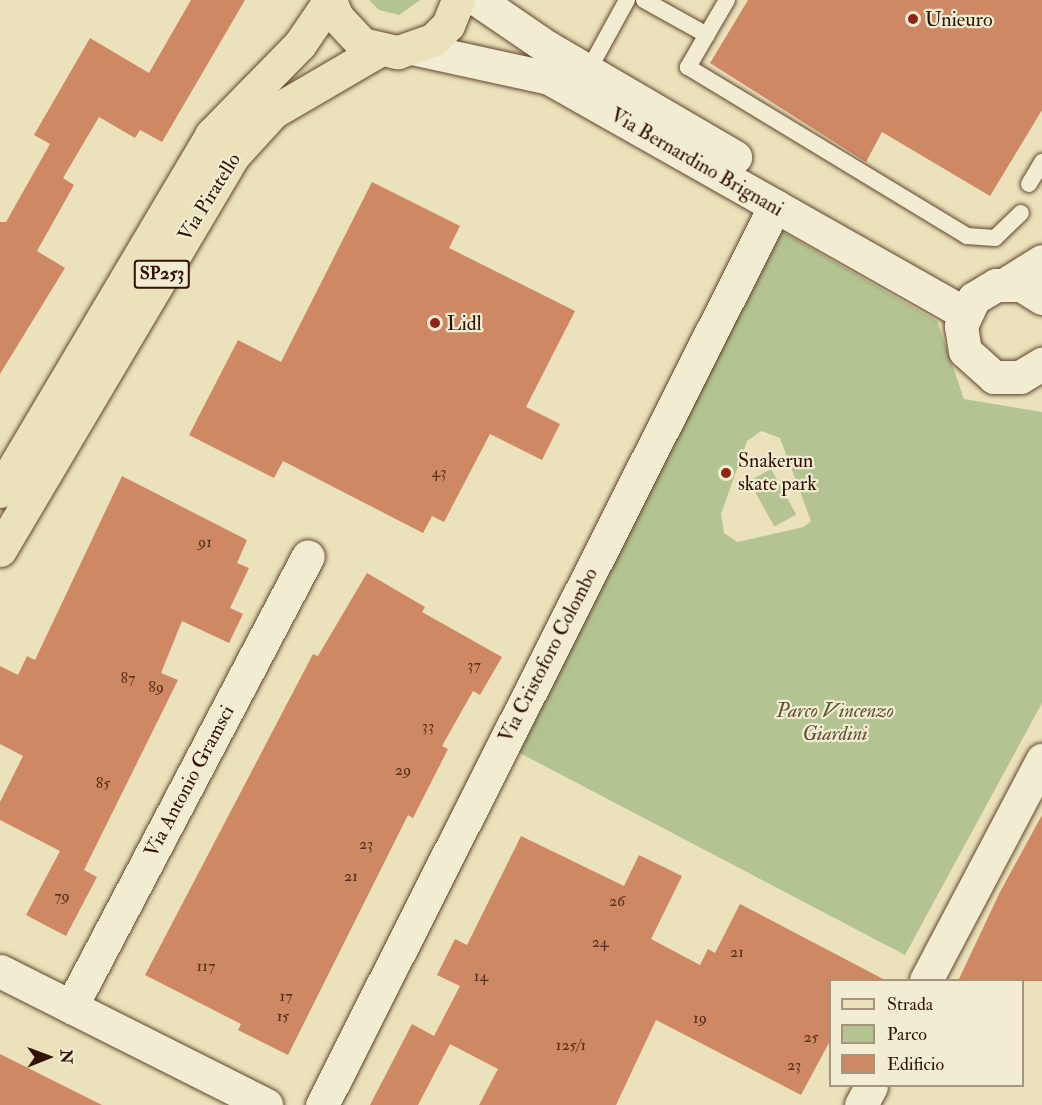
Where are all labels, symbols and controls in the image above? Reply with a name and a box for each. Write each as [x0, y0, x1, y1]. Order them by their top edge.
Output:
place label: Unieuro [925, 7, 993, 31]
marker: Unieuro [906, 12, 920, 26]
street label: Via Bernardino Brignani [606, 103, 788, 221]
street label: Via Piratello [173, 149, 245, 245]
road number: SP253 [134, 259, 190, 289]
place label: Lidl [447, 311, 482, 335]
marker: Lidl [428, 316, 442, 330]
place label: Snakerun skate park [738, 449, 817, 496]
house number: 43 [432, 462, 446, 482]
marker: Snakerun skate park [719, 466, 733, 480]
house number: 91 [198, 532, 212, 552]
street label: Via Cristoforo Colombo [494, 564, 602, 746]
house number: 37 [467, 655, 481, 675]
house number: 87 [121, 668, 135, 688]
house number: 89 [148, 677, 164, 697]
park label: Parco Vincenzo Giardini [776, 699, 894, 746]
street label: Via Antonio Gramsci [139, 701, 239, 861]
house number: 33 [422, 716, 434, 736]
house number: 29 [395, 760, 411, 780]
house number: 85 [96, 773, 110, 793]
house number: 23 [359, 834, 373, 854]
house number: 21 [344, 866, 358, 886]
house number: 79 [54, 886, 70, 906]
house number: 26 [609, 891, 625, 911]
house number: 24 [592, 932, 608, 952]
house number: 21 [730, 942, 744, 962]
house number: 117 [197, 956, 215, 976]
house number: 14 [474, 966, 488, 986]
legend [829, 979, 1024, 1087]
house number: 17 [279, 986, 293, 1006]
text: Strada [887, 993, 933, 1016]
house number: 15 [277, 1006, 289, 1026]
house number: 19 [693, 1008, 707, 1028]
text: Parco [887, 1023, 927, 1046]
north arrow [18, 1027, 78, 1087]
house number: 25 [803, 1027, 819, 1047]
house number: 125/1 [556, 1035, 586, 1055]
text: N [56, 1049, 76, 1064]
text: Edificio [887, 1053, 944, 1076]
house number: 23 [787, 1055, 801, 1075]

